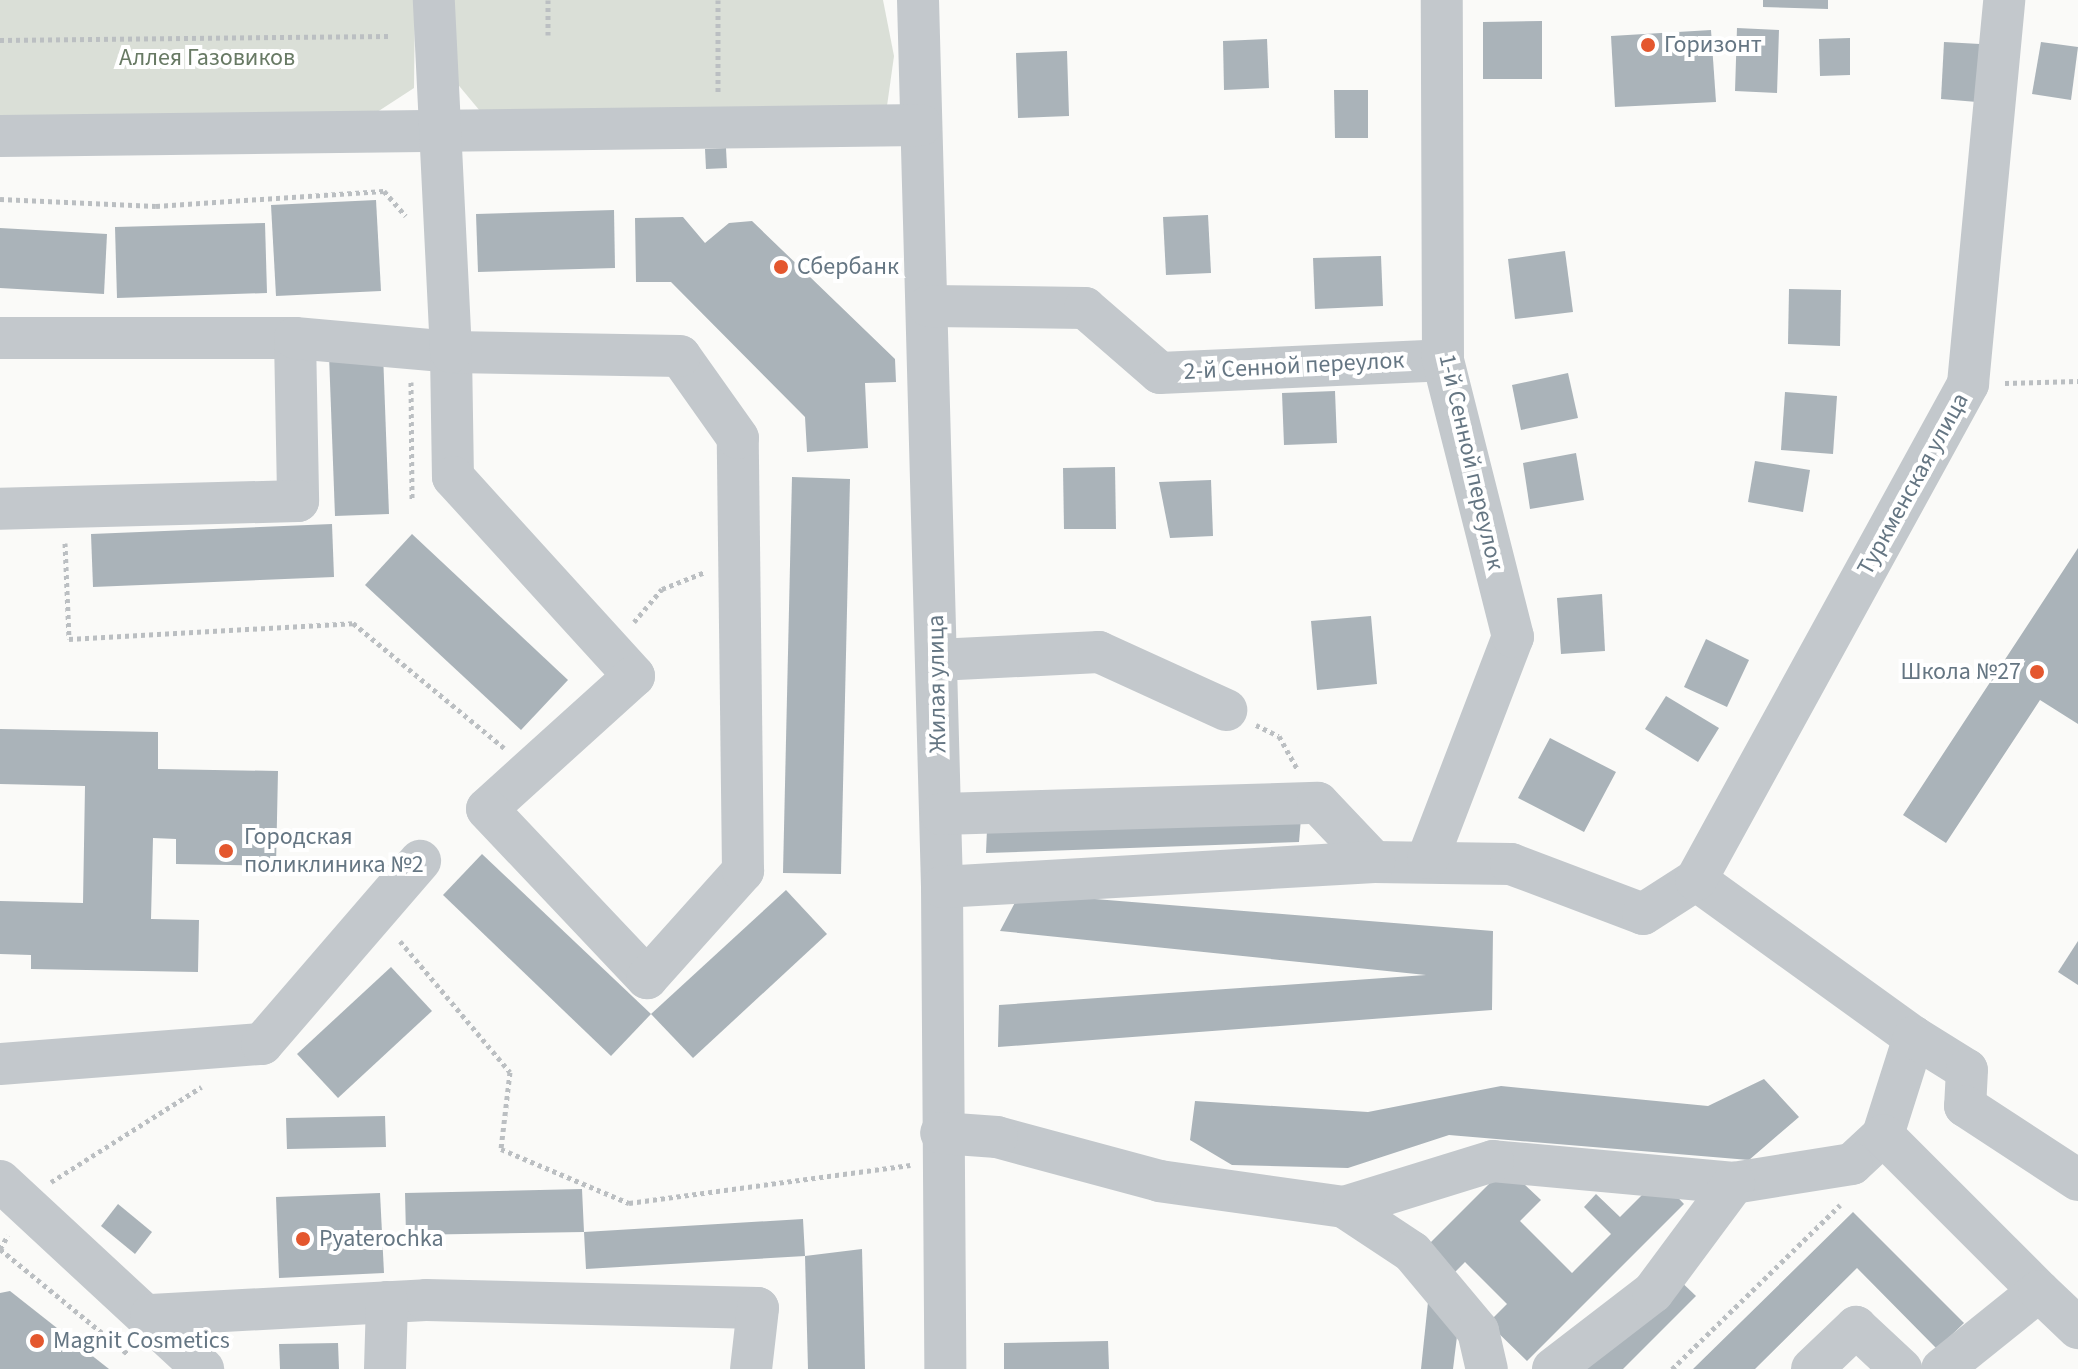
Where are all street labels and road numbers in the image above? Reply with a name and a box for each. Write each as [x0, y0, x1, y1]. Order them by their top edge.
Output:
street label: 2-й Сенной переулок [1183, 346, 1405, 386]
street label: 1-й Сенной переулок [1432, 351, 1510, 573]
street label: Туркменская улица [1851, 388, 1975, 580]
street label: Жилая улица [921, 615, 953, 753]

